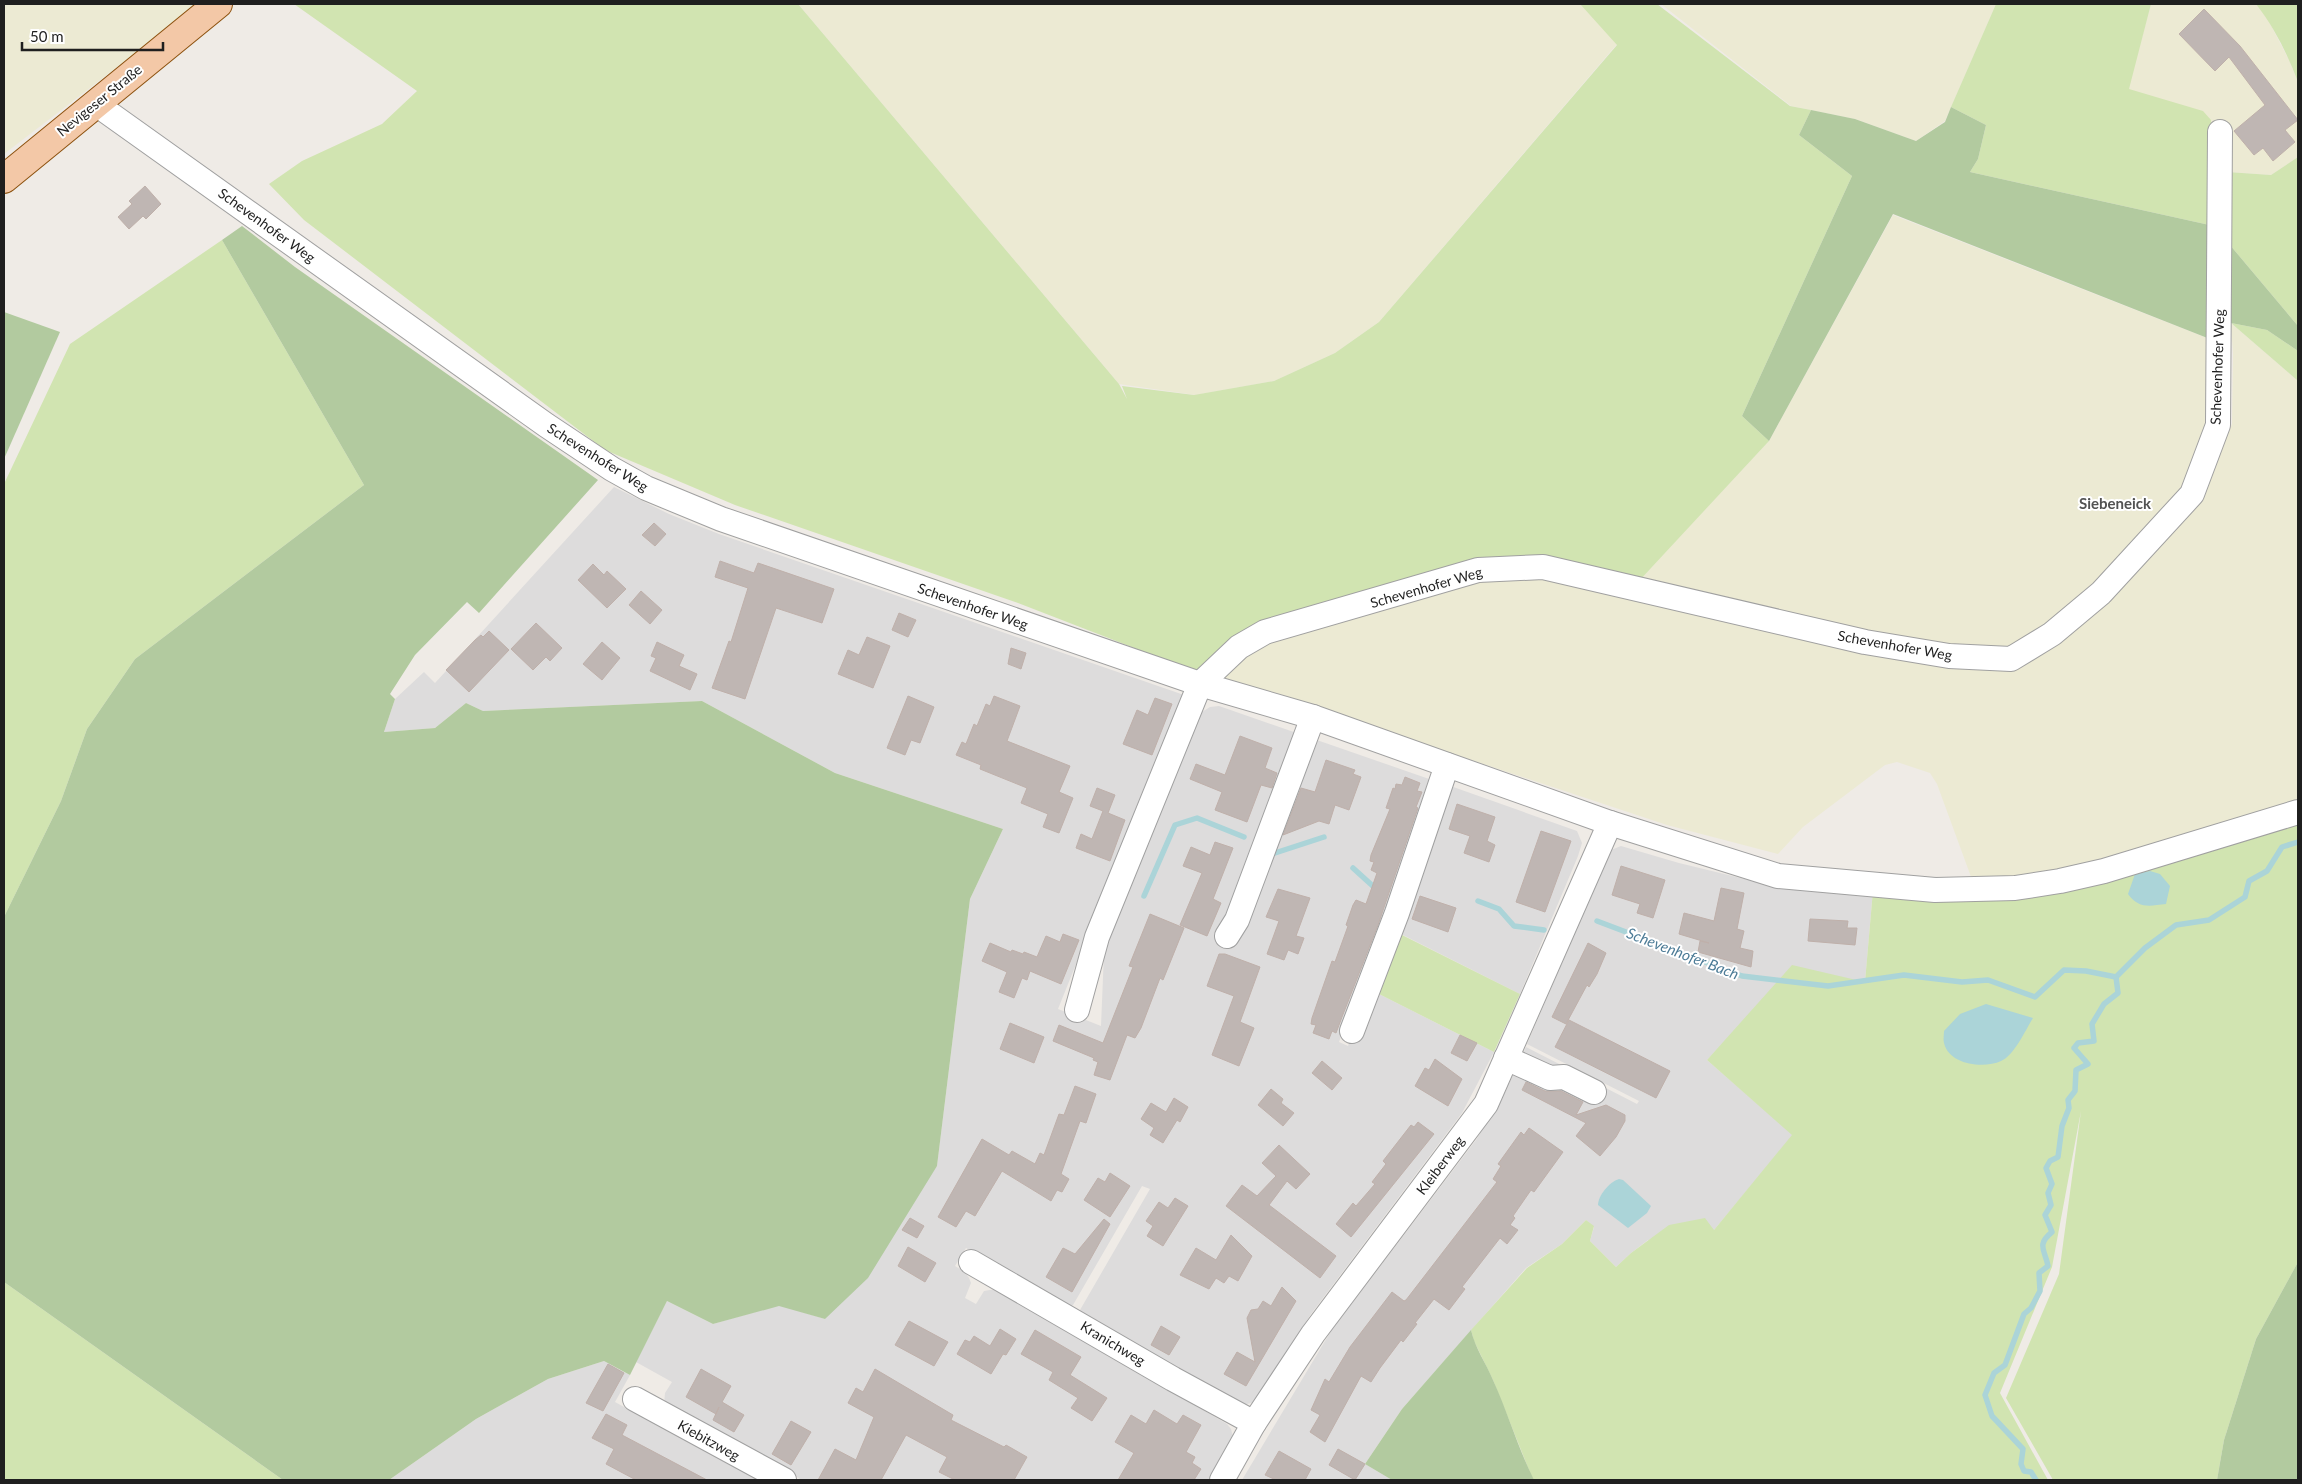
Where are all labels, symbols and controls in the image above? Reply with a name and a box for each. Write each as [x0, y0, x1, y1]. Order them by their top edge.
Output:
scale bar [22, 20, 164, 52]
text: 50 m [30, 27, 64, 45]
street label: Nevigeser Straße [53, 61, 145, 139]
street label: Schevenhofer Weg [215, 184, 319, 266]
street label: Schevenhofer Weg [2206, 309, 2228, 425]
street label: Schevenhofer Weg [544, 419, 652, 495]
district label: Siebeneick [2079, 494, 2152, 512]
street label: Schevenhofer Weg [1368, 563, 1484, 611]
street label: Schevenhofer Weg [916, 579, 1030, 633]
street label: Schevenhofer Weg [1837, 627, 1953, 663]
water label: Schevenhofer Bach [1624, 923, 1742, 983]
street label: Kleiberweg [1412, 1132, 1468, 1198]
street label: Kranichweg [1078, 1317, 1148, 1369]
street label: Kiebitzweg [675, 1416, 743, 1464]

